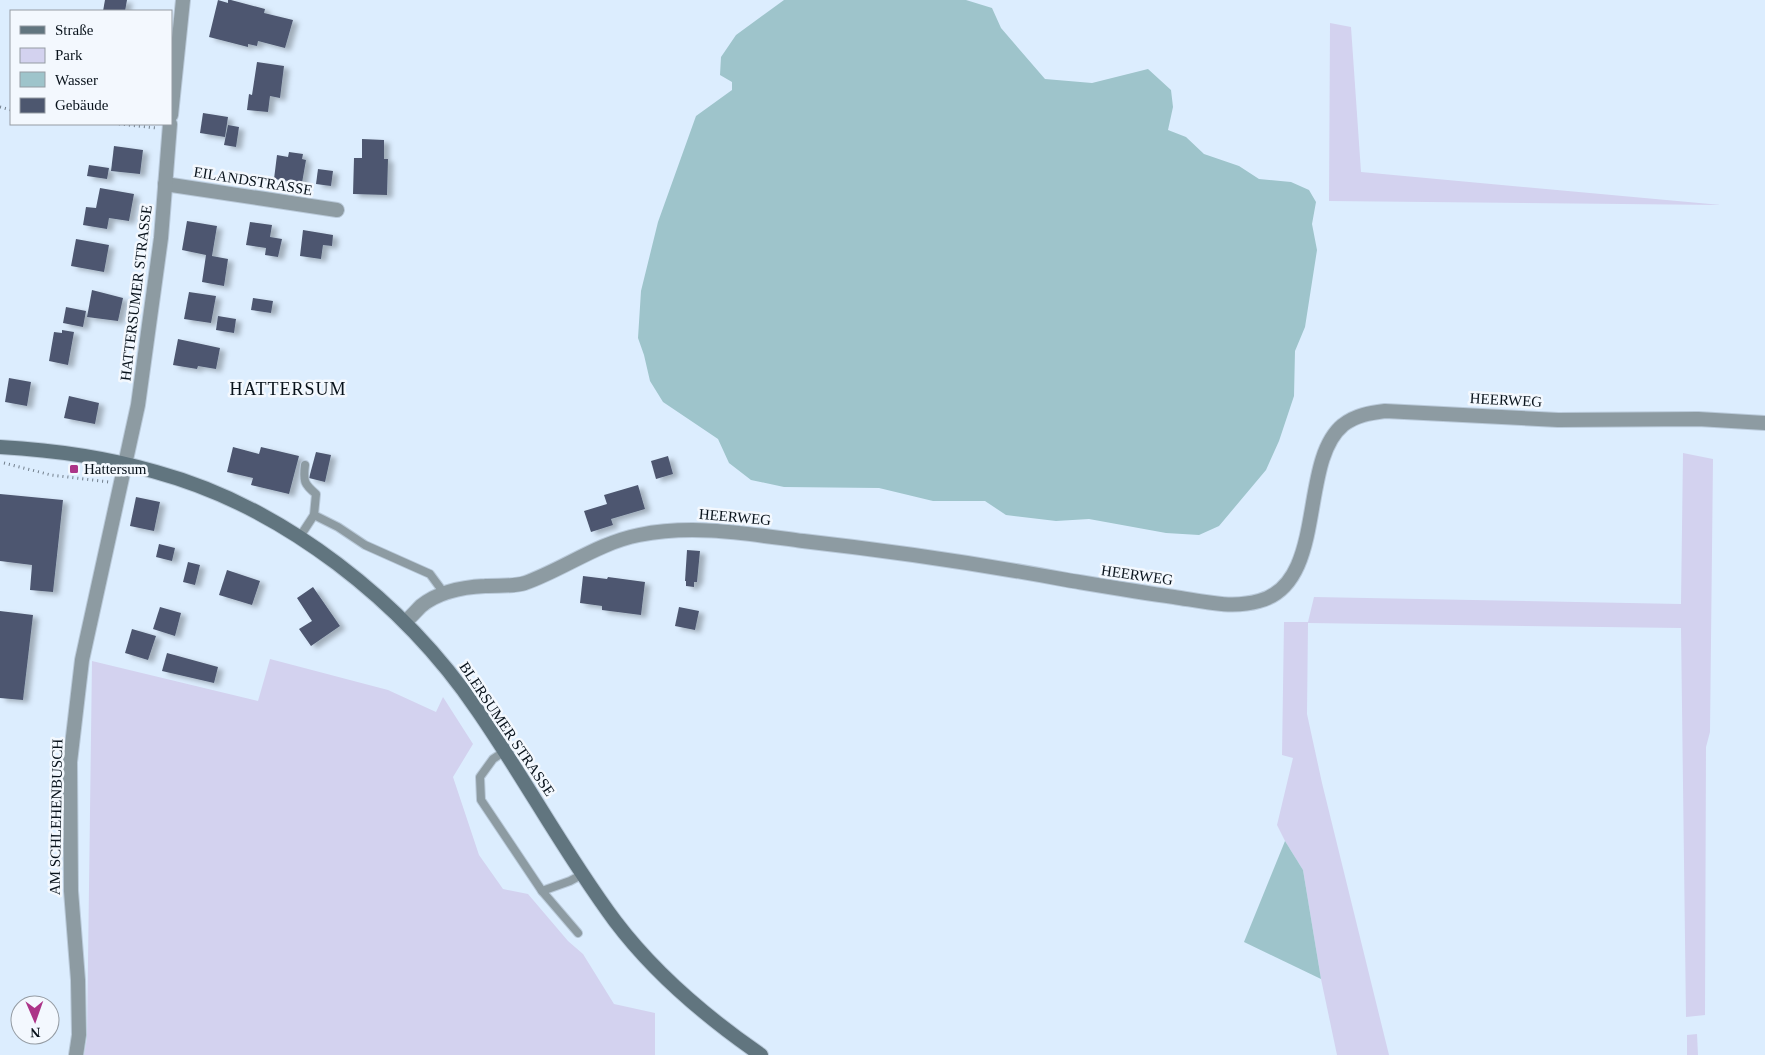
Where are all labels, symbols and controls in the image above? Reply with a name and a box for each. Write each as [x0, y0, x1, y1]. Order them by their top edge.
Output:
legend [10, 10, 172, 125]
text: Straße [55, 22, 94, 38]
text: Park [55, 47, 83, 63]
text: Wasser [55, 72, 98, 88]
text: Gebäude [55, 97, 109, 113]
street label: EILANDSTRASSE [192, 164, 314, 198]
street label: HATTERSUMER STRASSE [117, 204, 155, 382]
district label: HATTERSUM [229, 379, 347, 399]
street label: HEERWEG [1469, 390, 1543, 410]
place label: Hattersum [84, 461, 147, 477]
marker: Hattersum [68, 463, 80, 475]
street label: HEERWEG [698, 506, 772, 528]
street label: HEERWEG [1100, 562, 1174, 588]
street label: BLERSUMER STRASSE [456, 659, 558, 799]
street label: AM SCHLEHENBUSCH [47, 739, 65, 895]
north arrow [10, 995, 60, 1045]
text: N [30, 1025, 41, 1040]

